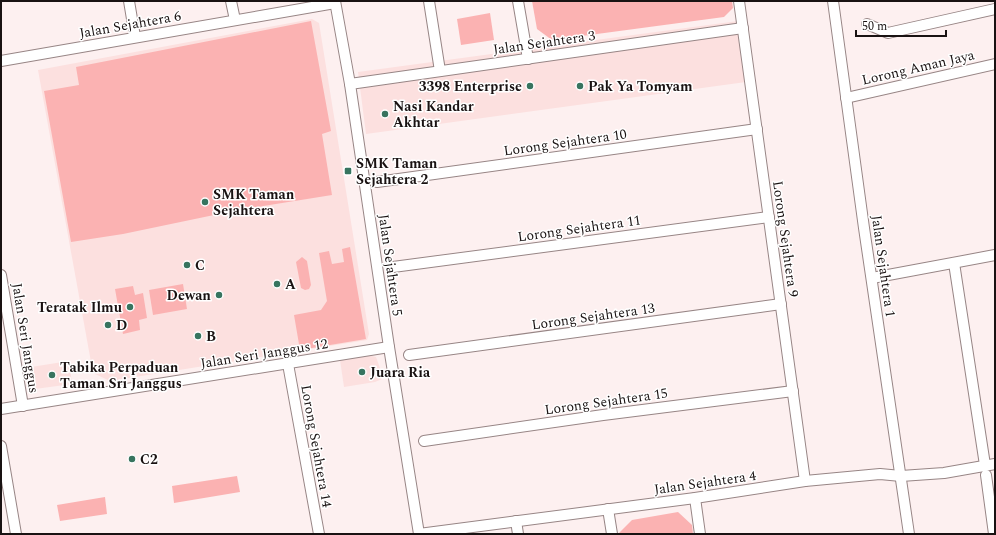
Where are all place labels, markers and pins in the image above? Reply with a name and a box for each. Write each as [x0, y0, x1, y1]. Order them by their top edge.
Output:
place label: 3398 Enterprise [419, 76, 522, 97]
place label: Pak Ya Tomyam [588, 76, 693, 97]
marker: 3398 Enterprise [525, 81, 535, 91]
marker: Pak Ya Tomyam [575, 81, 585, 91]
place label: Nasi Kandar Akhtar [393, 96, 474, 133]
marker: Nasi Kandar Akhtar [380, 109, 390, 119]
place label: SMK Taman Sejahtera 2 [356, 153, 438, 190]
marker: SMK Taman Sejahtera 2 [343, 166, 353, 176]
place label: SMK Taman Sejahtera [213, 184, 295, 221]
marker: SMK Taman Sejahtera [200, 197, 210, 207]
place label: C [195, 255, 205, 276]
marker: C [182, 260, 192, 270]
place label: A [285, 274, 296, 295]
marker: A [272, 279, 282, 289]
place label: Dewan [167, 285, 211, 306]
marker: Dewan [214, 290, 224, 300]
place label: Teratak Ilmu [37, 297, 123, 318]
marker: Teratak Ilmu [125, 302, 135, 312]
place label: D [116, 315, 127, 336]
marker: D [103, 320, 113, 330]
place label: B [206, 326, 216, 347]
marker: B [193, 331, 203, 341]
place label: Tabika Perpaduan Taman Sri Janggus [60, 357, 182, 394]
place label: Juara Ria [370, 362, 431, 383]
marker: Juara Ria [357, 367, 367, 377]
marker: Tabika Perpaduan Taman Sri Janggus [47, 370, 57, 380]
place label: C2 [140, 449, 158, 470]
marker: C2 [127, 454, 137, 464]

